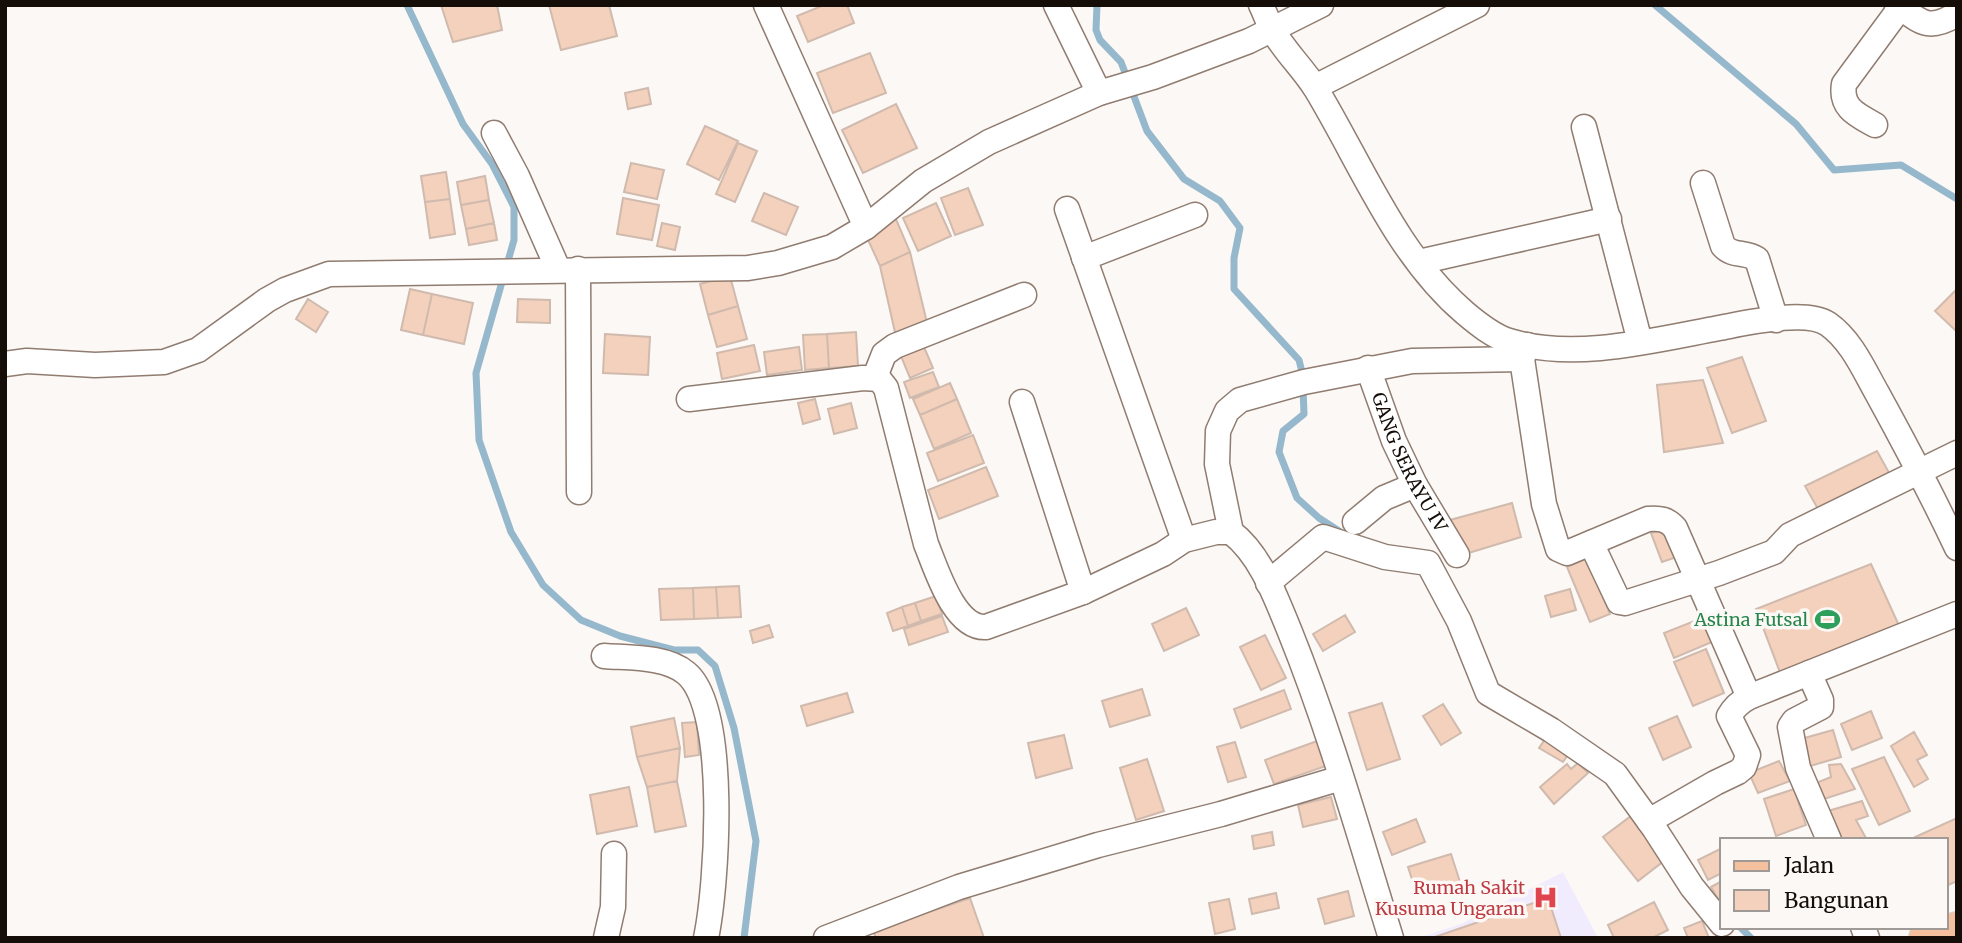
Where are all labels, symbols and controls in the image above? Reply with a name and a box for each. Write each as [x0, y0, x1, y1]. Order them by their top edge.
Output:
street label: GANG SERAYU IV [1367, 389, 1453, 537]
sports icon: Astina Futsal [1814, 606, 1842, 634]
place label: Astina Futsal [1693, 608, 1808, 631]
legend [1720, 838, 1948, 929]
text: Jalan [1783, 852, 1834, 879]
place label: Rumah Sakit Kusuma Ungaran [1375, 876, 1525, 920]
hospital icon: Rumah Sakit Kusuma Ungaran [1531, 884, 1559, 912]
text: Bangunan [1784, 887, 1889, 914]

